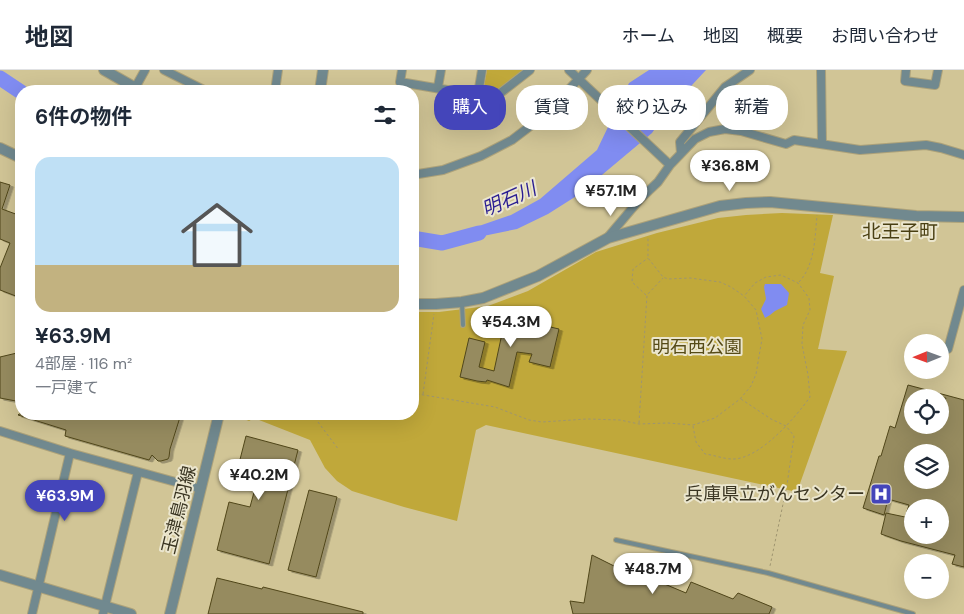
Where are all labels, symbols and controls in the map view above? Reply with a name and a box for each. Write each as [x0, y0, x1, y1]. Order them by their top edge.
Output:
text: 地図 [25, 21, 73, 52]
text: ホーム [622, 24, 675, 48]
text: 地図 [703, 24, 739, 48]
text: 概要 [767, 24, 803, 48]
text: お問い合わせ [831, 24, 939, 48]
chip: 購入 [434, 85, 506, 130]
chip: 賃貸 [516, 85, 588, 130]
chip: 絞り込み [598, 85, 706, 130]
chip: 新着 [716, 85, 788, 130]
icon: filters [371, 101, 399, 129]
text: 6件の物件 [35, 103, 132, 131]
pin: ¥36.8M [689, 150, 771, 192]
text: ¥36.8M [701, 155, 759, 176]
pin: ¥57.1M [570, 174, 652, 217]
water label: 明石川 [478, 175, 542, 222]
text: ¥57.1M [585, 180, 637, 201]
icon: home [172, 190, 262, 280]
district label: 北王子町 [862, 219, 938, 244]
pin: ¥54.3M [470, 306, 552, 348]
text: ¥54.3M [482, 311, 540, 332]
text: ¥63.9M [35, 322, 111, 350]
north arrow [904, 334, 949, 379]
map controls [904, 334, 949, 599]
park label: 明石西公園 [652, 335, 742, 359]
text: 4部屋 · 116 m² [35, 353, 132, 374]
text: 一戸建て [35, 377, 99, 398]
button: locate [904, 389, 949, 434]
button: layers [904, 444, 949, 489]
pin: ¥40.2M [218, 458, 300, 501]
street label: 玉津鳥羽線 [156, 463, 202, 557]
text: ¥40.2M [230, 464, 288, 485]
pin: ¥63.9M [24, 480, 106, 522]
place label: 兵庫県立がんセンター [685, 482, 865, 506]
hospital icon: 兵庫県立がんセンター [869, 482, 893, 506]
text: ¥63.9M [36, 485, 94, 506]
button: + [904, 499, 949, 544]
pin: ¥48.7M [612, 552, 694, 595]
button: − [904, 554, 949, 599]
text: ¥48.7M [624, 558, 682, 579]

